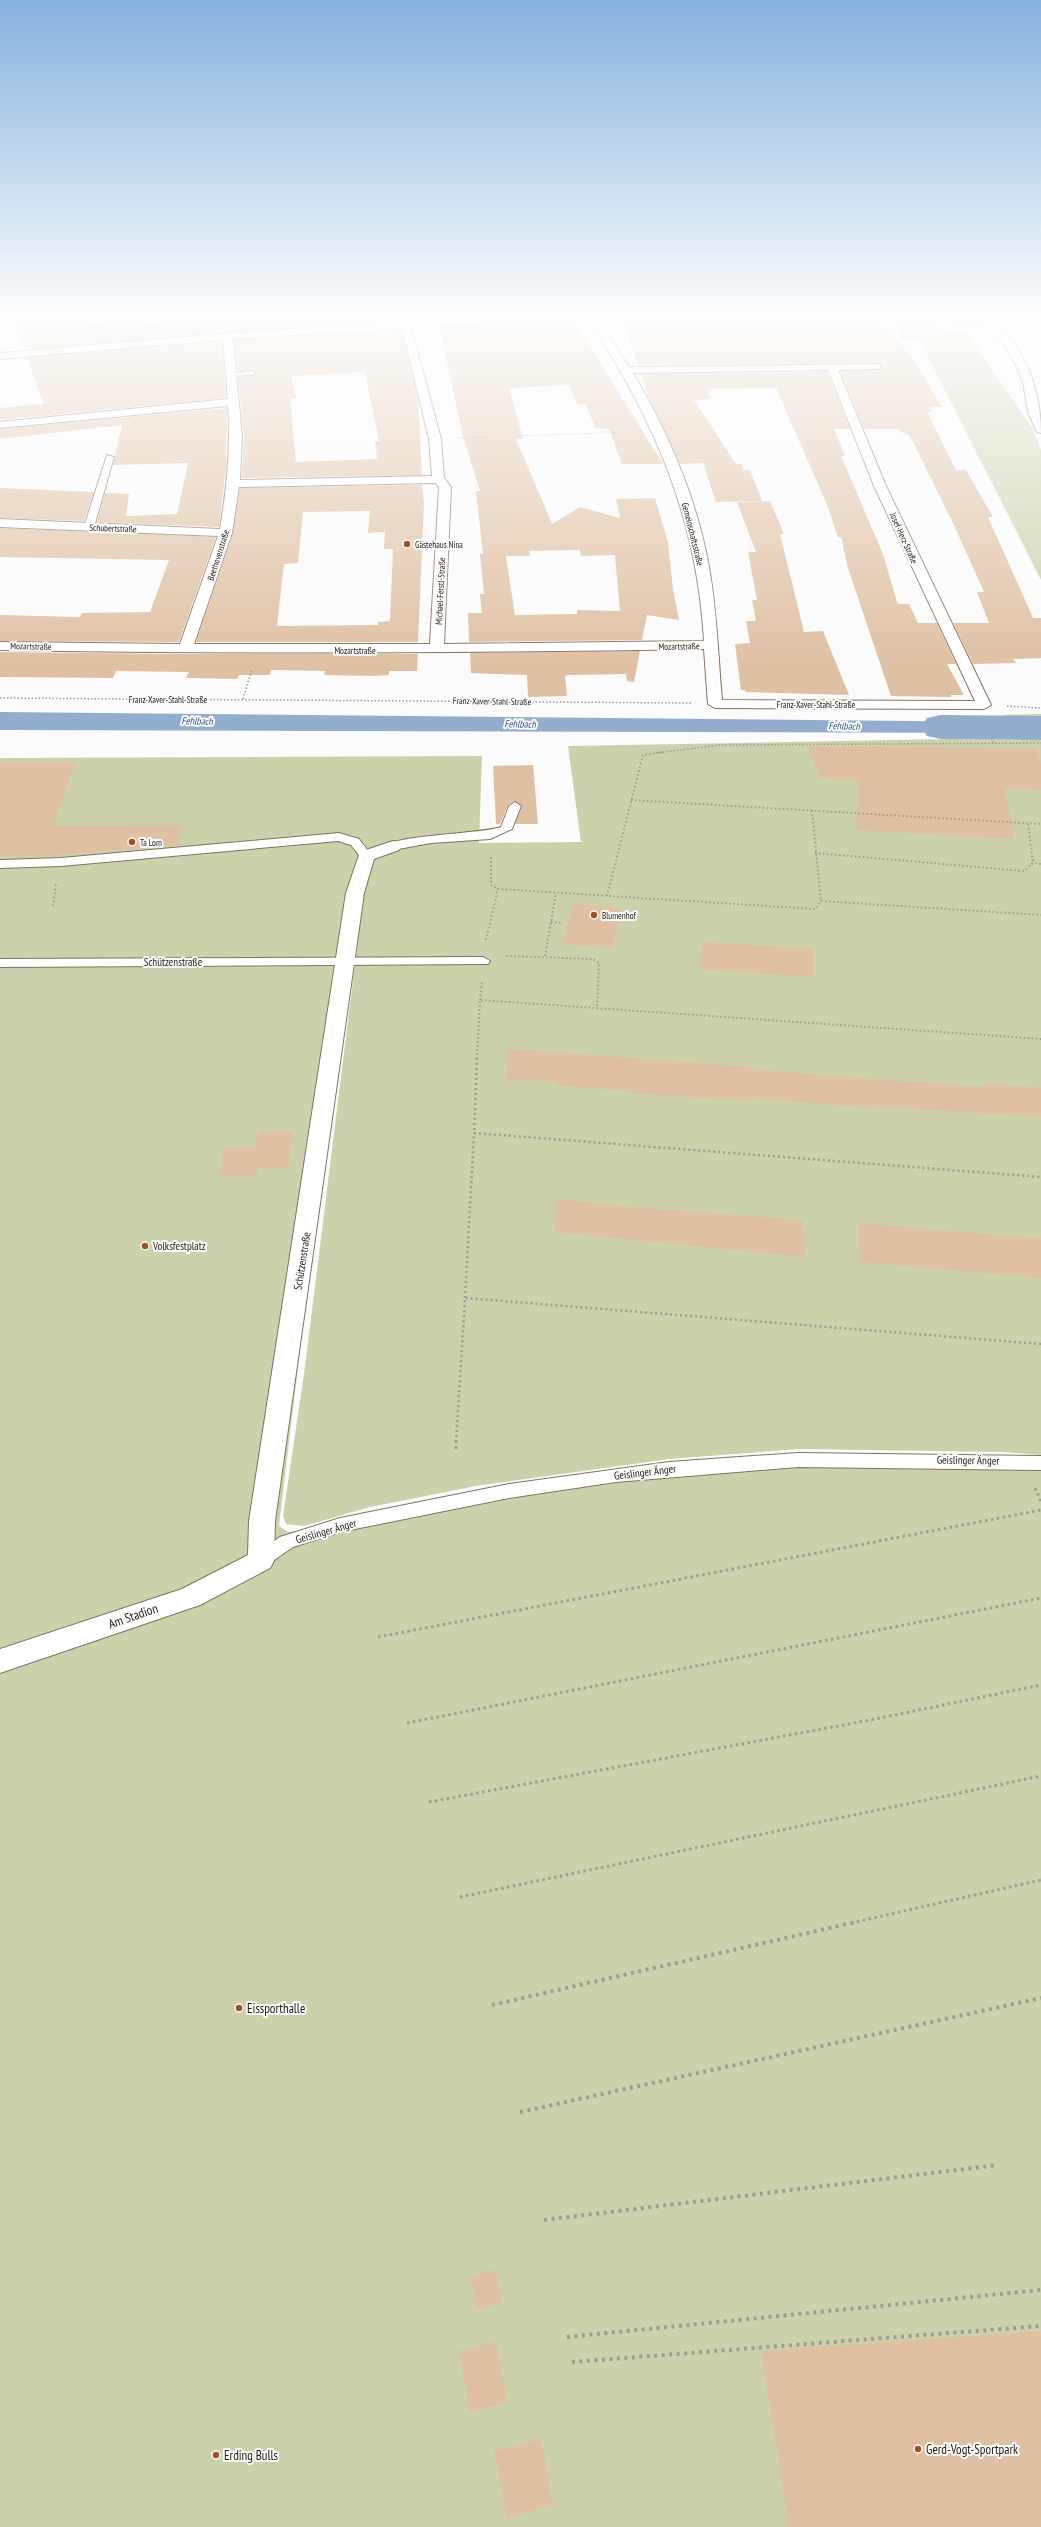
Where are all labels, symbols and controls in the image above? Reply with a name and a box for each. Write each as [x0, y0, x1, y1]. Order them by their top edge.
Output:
street label: Gemeinschaftsstraße [680, 501, 706, 567]
street label: Josef-Herz-Straße [887, 510, 920, 566]
street label: Schubertstraße [89, 522, 137, 534]
street label: Beethovenstraße [205, 528, 231, 582]
marker: Gästehaus Nina [402, 539, 412, 549]
place label: Gästehaus Nina [415, 539, 463, 550]
street label: Michael-Ferstl-Straße [433, 557, 447, 625]
street label: Mozartstraße [10, 640, 52, 652]
street label: Mozartstraße [658, 640, 700, 652]
street label: Mozartstraße [334, 645, 376, 656]
street label: Franz-Xaver-Stahl-Straße [129, 694, 208, 705]
street label: Franz-Xaver-Stahl-Straße [453, 695, 532, 707]
street label: Franz-Xaver-Stahl-Straße [777, 699, 856, 710]
water label: Fehlbach [181, 714, 213, 728]
water label: Fehlbach [504, 717, 536, 731]
water label: Fehlbach [828, 719, 860, 733]
marker: Ta Lom [127, 837, 137, 847]
place label: Ta Lom [140, 837, 162, 848]
marker: Blumenhof [589, 910, 599, 920]
place label: Blumenhof [602, 910, 637, 921]
street label: Schützenstraße [144, 955, 203, 969]
street label: Schützenstraße [291, 1231, 314, 1291]
place label: Volksfestplatz [152, 1239, 206, 1253]
marker: Volksfestplatz [140, 1241, 150, 1251]
street label: Geislinger Änger [937, 1452, 999, 1468]
street label: Geislinger Änger [613, 1461, 677, 1483]
street label: Geislinger Änger [294, 1516, 358, 1546]
street label: Am Stadion [106, 1599, 160, 1632]
place label: Eissporthalle [247, 2000, 305, 2017]
marker: Eissporthalle [234, 2003, 244, 2013]
place label: Gerd-Vogt-Sportpark [926, 2441, 1018, 2458]
marker: Gerd-Vogt-Sportpark [913, 2444, 923, 2454]
place label: Erding Bulls [224, 2447, 278, 2464]
marker: Erding Bulls [211, 2450, 221, 2460]

